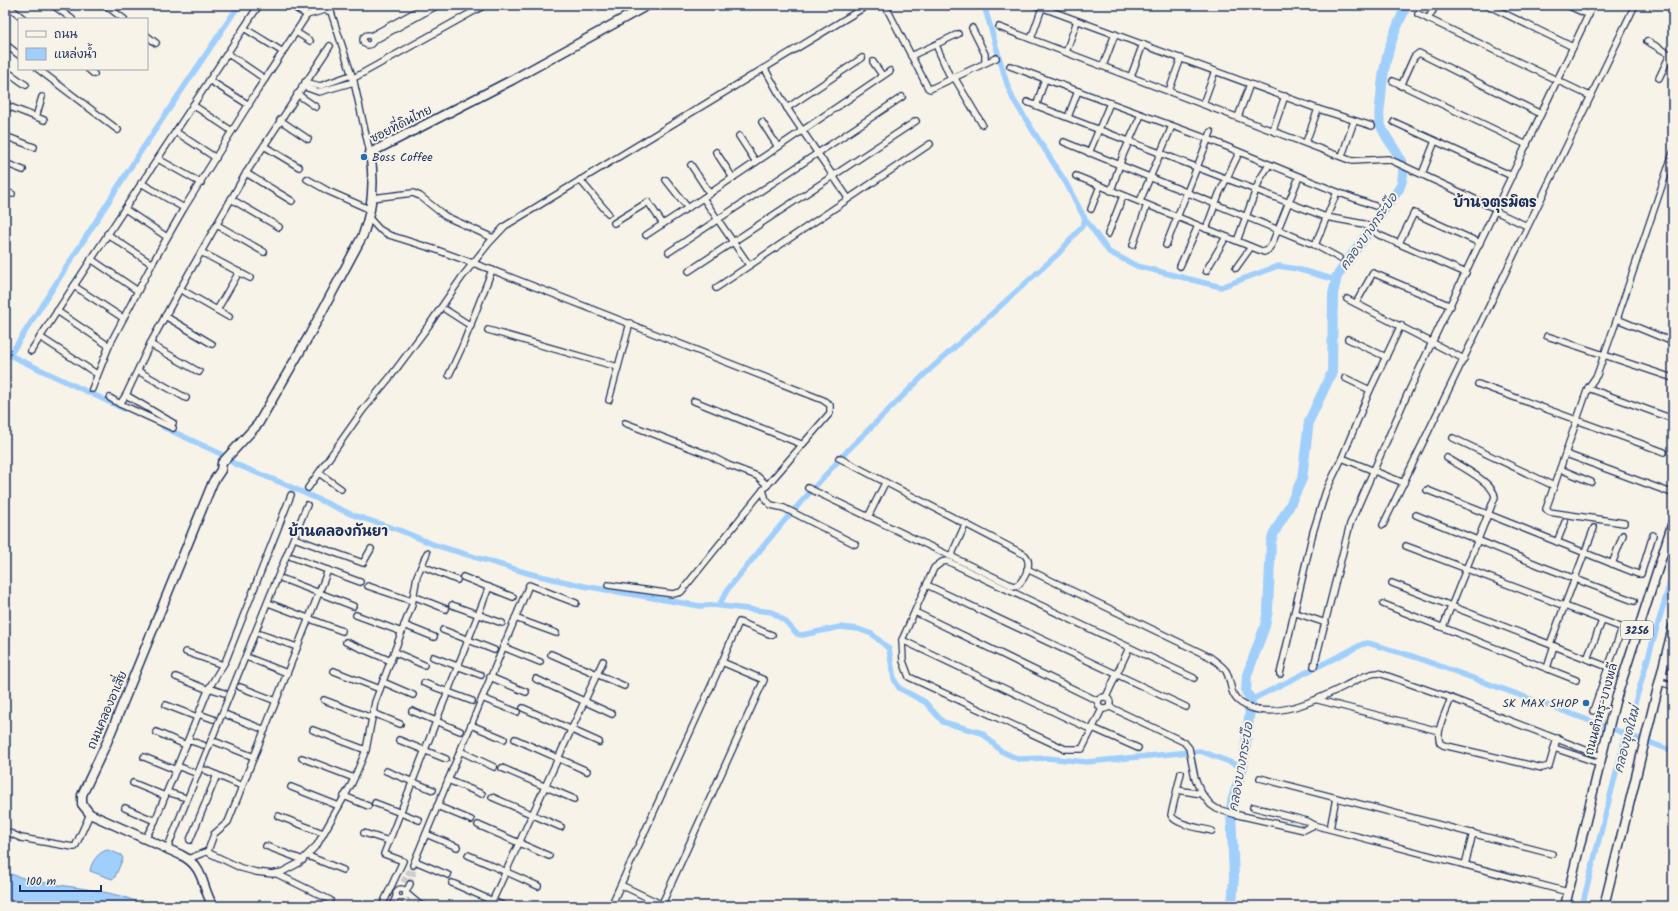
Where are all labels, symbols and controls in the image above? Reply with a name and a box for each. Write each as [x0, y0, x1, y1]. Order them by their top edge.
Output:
legend [18, 18, 148, 70]
text: ถนน [54, 25, 78, 44]
text: แหล่งน้ำ [54, 43, 97, 64]
street label: ซอยที่ดินไทย [366, 99, 436, 148]
place label: Boss Coffee [372, 148, 433, 167]
marker: Boss Coffee [359, 152, 369, 162]
water label: คลองบางกระบือ [1335, 188, 1404, 275]
district label: บ้านจตุรมิตร [1453, 192, 1537, 214]
district label: บ้านคลองกันยา [288, 521, 388, 543]
road number: 3256 [1621, 621, 1653, 639]
street label: ถนนตำหรุ-บางพลี [1580, 661, 1623, 757]
street label: ถนนคลองอาเสี่ย [81, 667, 133, 752]
place label: SK MAX SHOP [1502, 694, 1578, 713]
marker: SK MAX SHOP [1581, 698, 1591, 708]
water label: คลองขุดใหม่ [1608, 701, 1647, 775]
water label: คลองบางกระบือ [1223, 720, 1260, 813]
scale bar [20, 867, 101, 893]
text: 100 m [26, 872, 57, 891]

